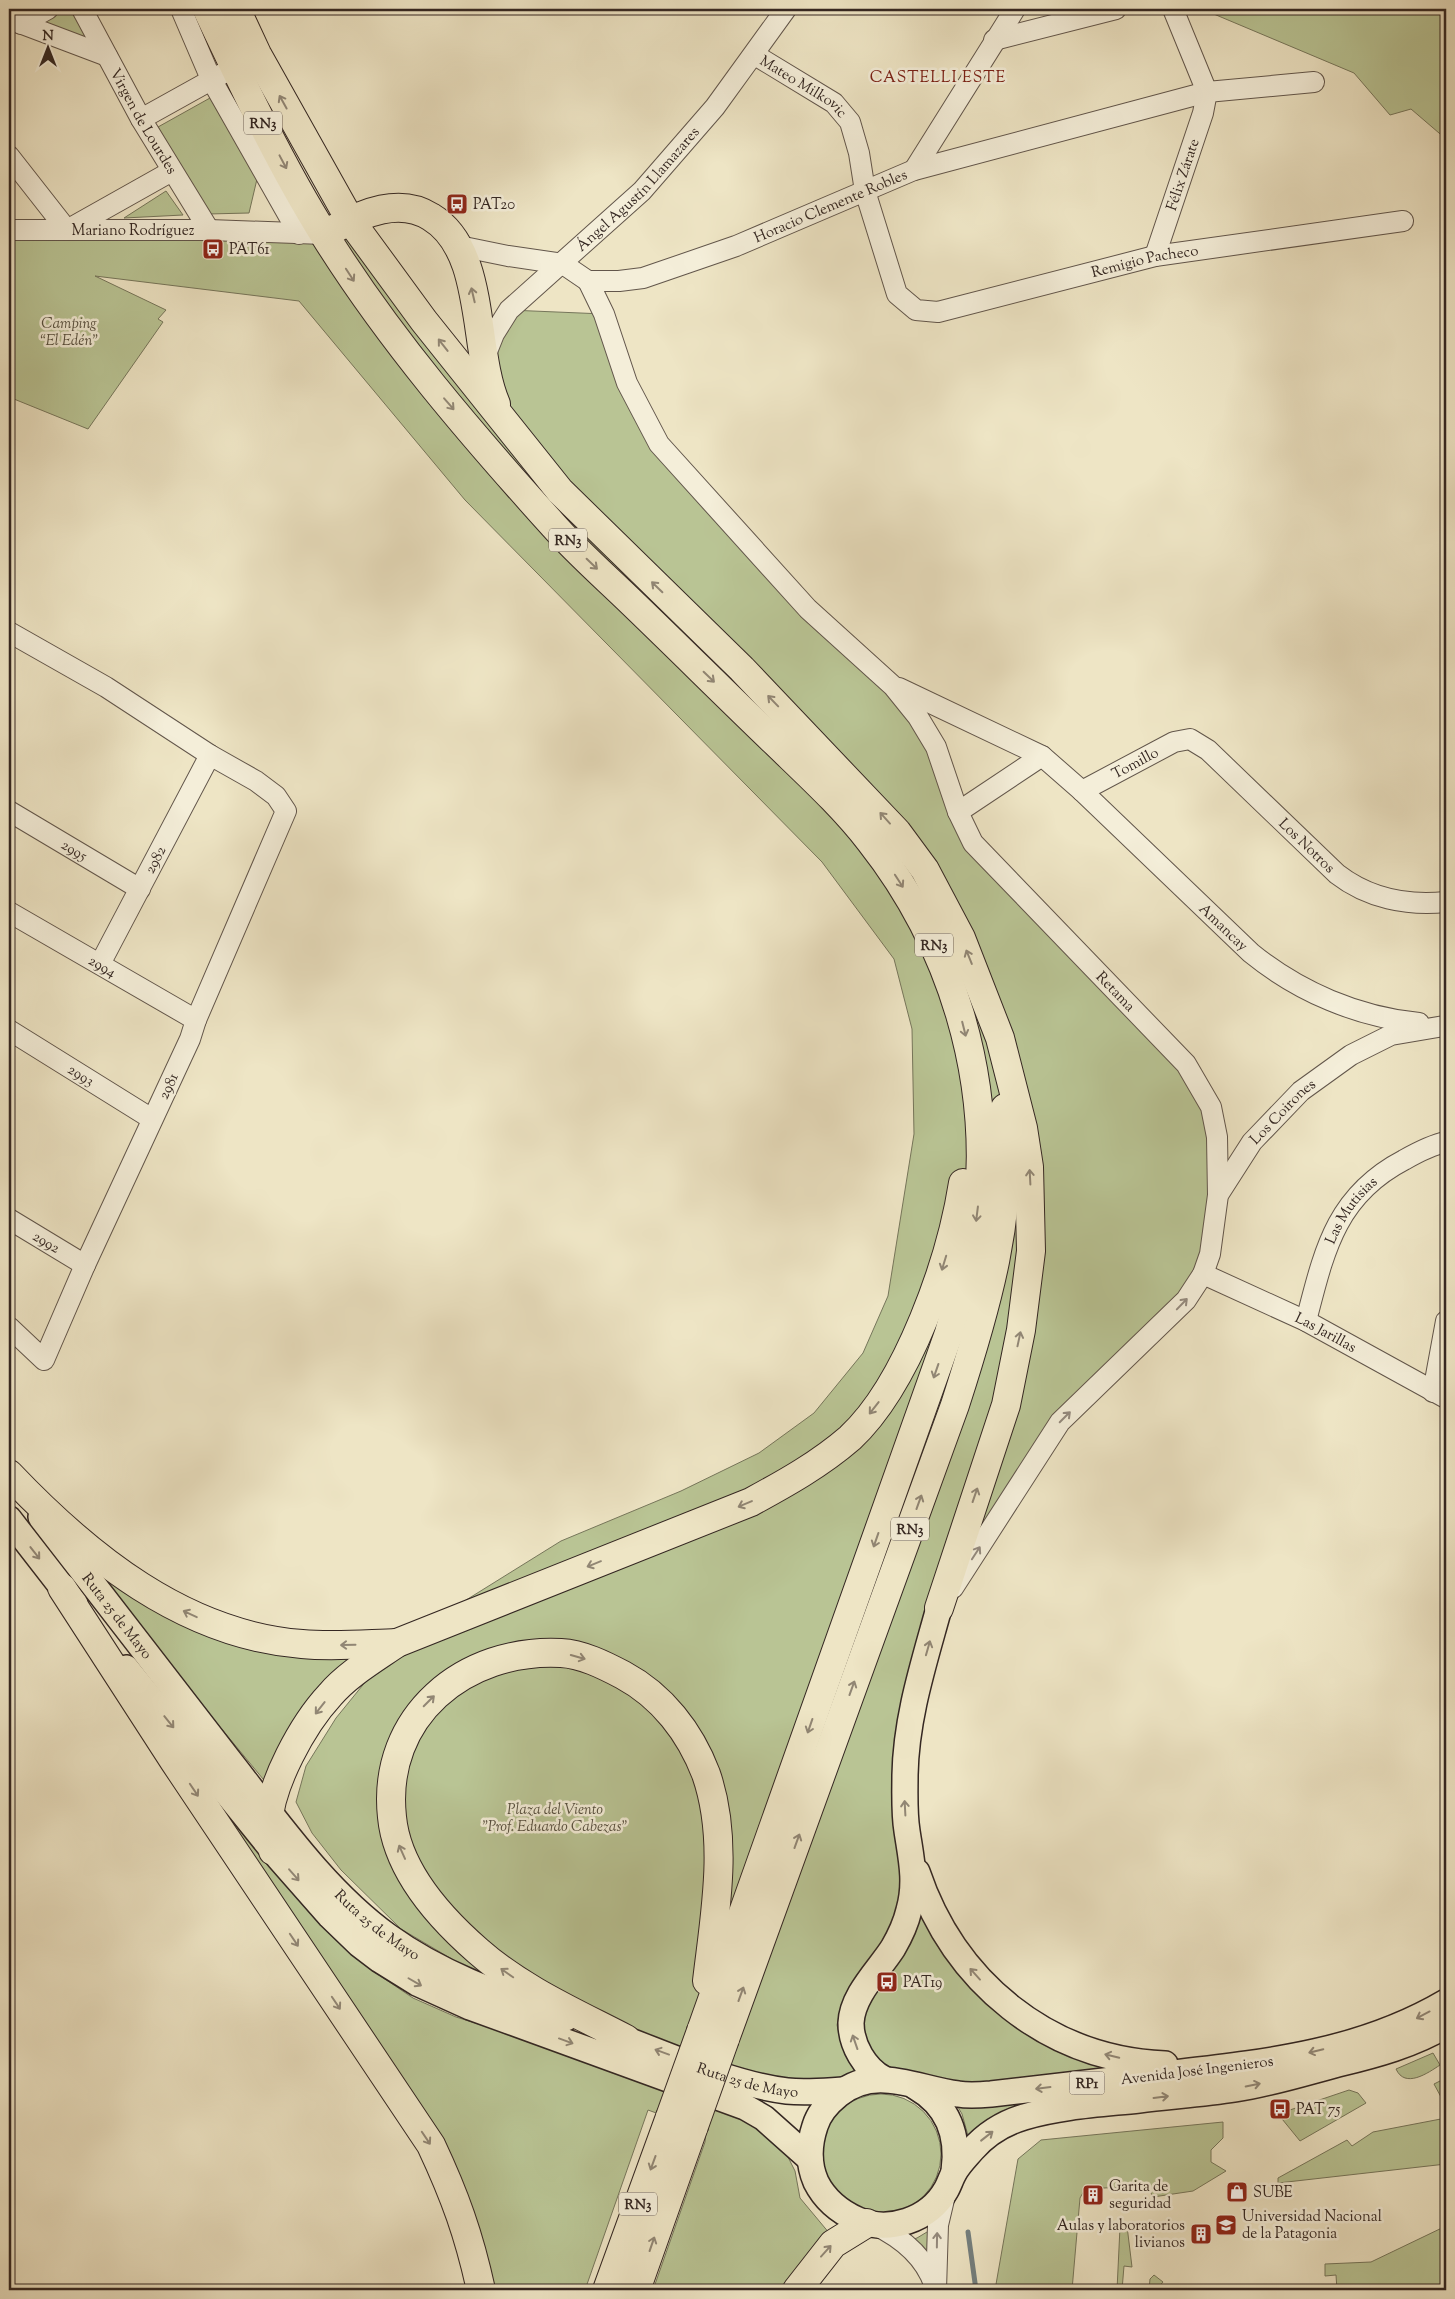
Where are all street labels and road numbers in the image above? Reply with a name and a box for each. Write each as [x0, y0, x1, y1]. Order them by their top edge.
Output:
street label: Mateo Milkovic [755, 51, 851, 123]
street label: Virgen de Lourdes [104, 65, 181, 179]
road number: RN3 [244, 112, 282, 134]
street label: Ángel Agustín Llamazares [571, 123, 705, 257]
street label: Félix Zárate [1162, 136, 1206, 214]
street label: Horacio Clemente Robles [751, 165, 911, 249]
street label: Mariano Rodríguez [72, 221, 195, 242]
street label: Remigio Pacheco [1089, 241, 1200, 284]
road number: RN3 [549, 528, 587, 552]
street label: Tomillo [1108, 743, 1163, 785]
street label: Los Notros [1273, 814, 1339, 879]
street label: 2995 [57, 835, 90, 867]
street label: 2982 [140, 843, 172, 878]
street label: Amancay [1193, 899, 1253, 957]
road number: RN3 [915, 934, 953, 956]
street label: 2994 [84, 951, 120, 984]
street label: Retama [1090, 967, 1139, 1017]
street label: 2993 [63, 1060, 98, 1092]
street label: 2981 [154, 1070, 185, 1103]
street label: Los Coirones [1246, 1075, 1321, 1150]
street label: Las Mutisias [1321, 1172, 1383, 1248]
street label: 2992 [28, 1227, 64, 1259]
street label: Las Jarillas [1291, 1308, 1360, 1359]
road number: RN3 [891, 1518, 929, 1540]
street label: Ruta 25 de Mayo [76, 1569, 156, 1664]
street label: Ruta 25 de Mayo [329, 1886, 423, 1967]
street label: Avenida José Ingenieros [1120, 2052, 1275, 2091]
street label: Ruta 25 de Mayo [693, 2059, 799, 2104]
road number: RP1 [1070, 2072, 1104, 2094]
road number: RN3 [619, 2192, 657, 2216]

